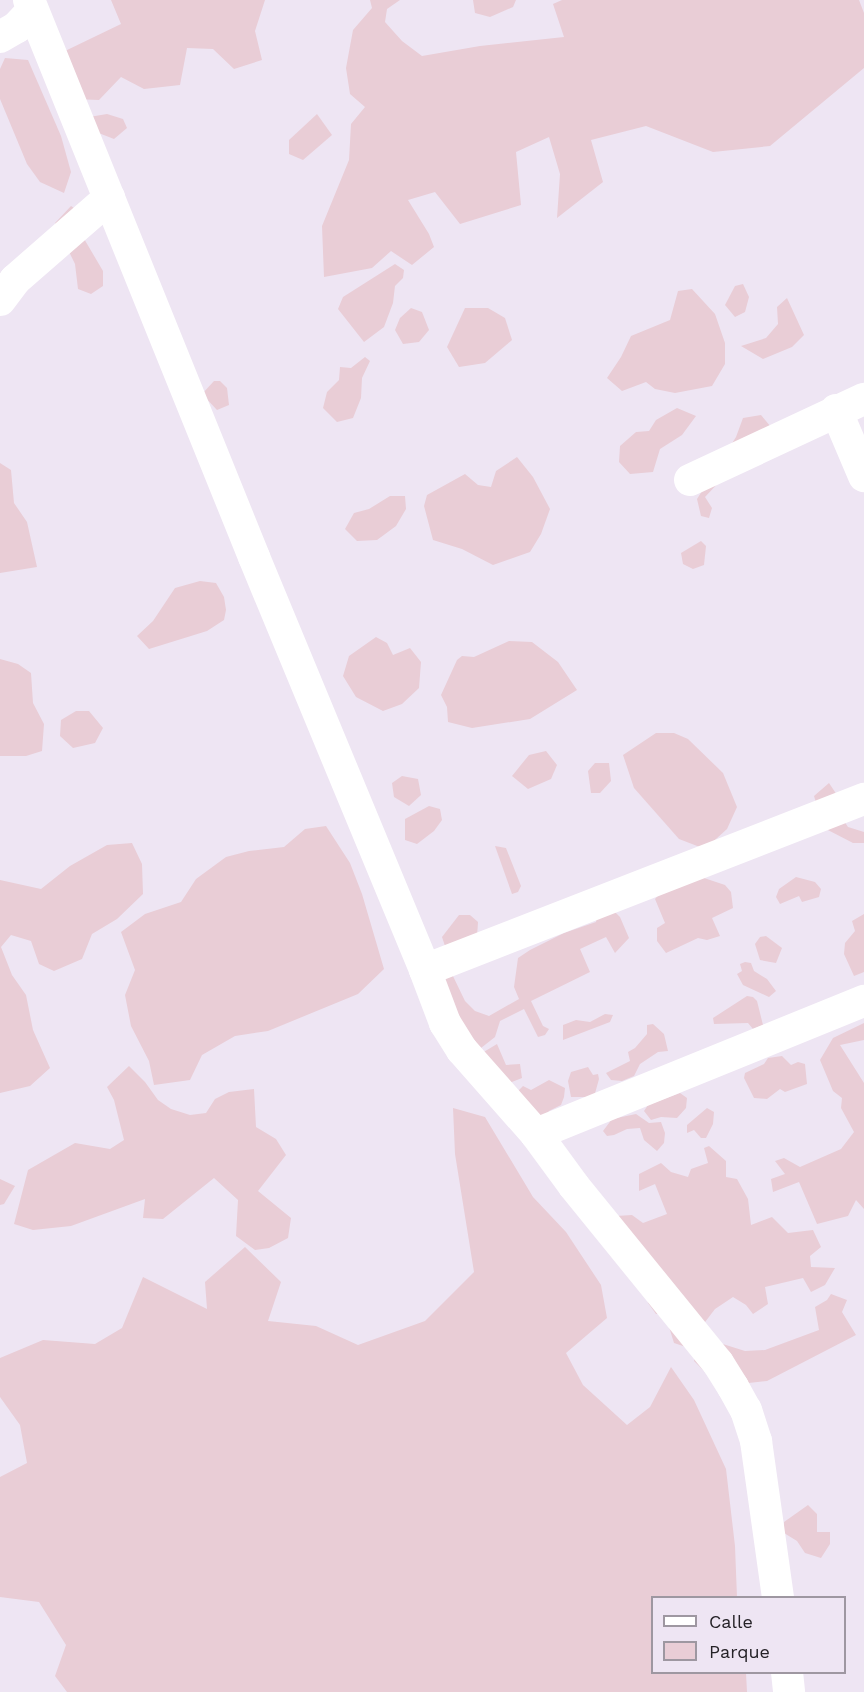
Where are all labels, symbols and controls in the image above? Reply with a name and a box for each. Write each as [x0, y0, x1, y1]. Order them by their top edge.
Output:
legend [651, 1596, 846, 1674]
text: Calle [709, 1611, 753, 1632]
text: Parque [709, 1641, 770, 1662]

